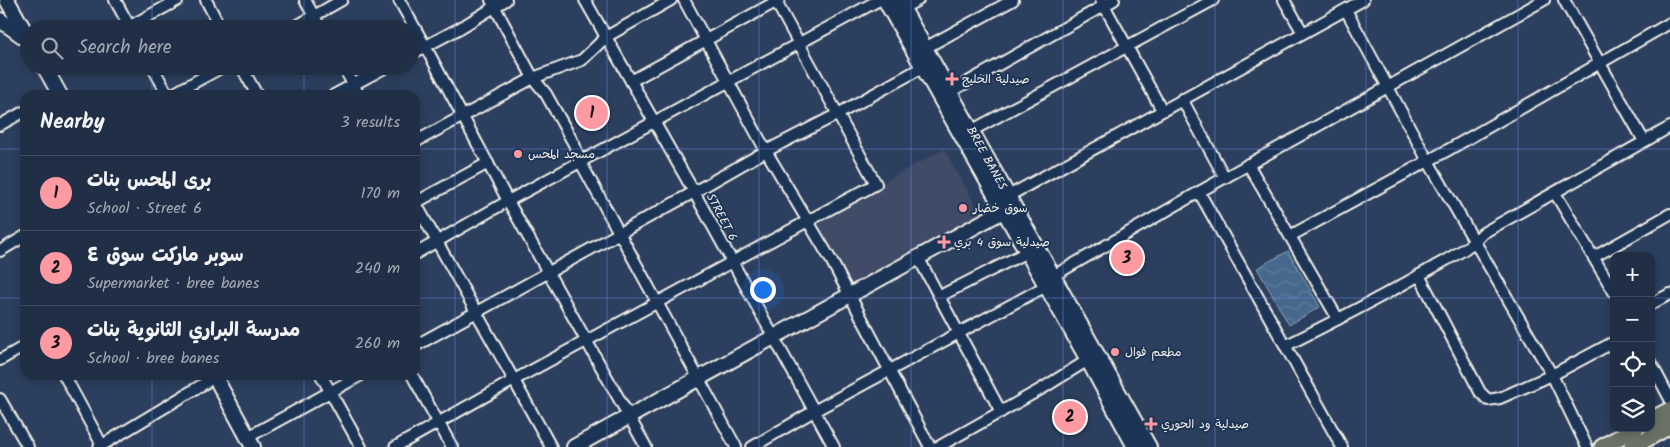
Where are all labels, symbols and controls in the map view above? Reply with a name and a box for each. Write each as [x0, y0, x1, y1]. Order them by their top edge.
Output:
search box [20, 20, 420, 75]
text: Search here [78, 33, 172, 63]
icon: search [38, 34, 66, 62]
place label: صيدلية الخليج [962, 70, 1030, 89]
marker: صيدلية الخليج [946, 73, 958, 85]
pin: 1 [576, 94, 608, 132]
text: Nearby [40, 106, 105, 139]
text: 3 results [341, 110, 400, 135]
street label: BREE BANES [961, 123, 1012, 194]
place label: مسجد المحس [528, 145, 595, 164]
marker: مسجد المحس [512, 148, 524, 160]
text: برى المحس بنات [87, 166, 211, 196]
text: 1 [54, 181, 58, 206]
text: 170 m [360, 181, 400, 206]
street label: STREET 6 [701, 190, 742, 245]
text: School · Street 6 [87, 196, 202, 221]
place label: سوق خضار [972, 199, 1028, 218]
marker: سوق خضار [957, 202, 969, 214]
place label: صيدلية سوق 4 بري [954, 233, 1050, 252]
marker: صيدلية سوق 4 بري [938, 236, 950, 248]
pin: 3 [1111, 239, 1143, 277]
text: سوبر ماركت سوق ٤ [87, 241, 244, 271]
map controls [1610, 252, 1655, 432]
button: + [1610, 252, 1655, 297]
text: 2 [51, 256, 61, 281]
text: 240 m [355, 256, 400, 281]
text: Supermarket · bree banes [87, 271, 259, 296]
your location [750, 277, 776, 303]
button: − [1610, 297, 1655, 342]
text: مدرسة البراري الثانوية بنات [87, 316, 300, 346]
text: 3 [52, 331, 60, 356]
text: 260 m [355, 331, 400, 356]
button: locate [1610, 342, 1655, 387]
place label: مطعم فوال [1125, 343, 1182, 362]
text: School · bree banes [87, 346, 219, 371]
marker: مطعم فوال [1109, 346, 1121, 358]
button: layers [1610, 387, 1655, 432]
pin: 2 [1054, 398, 1086, 436]
place label: صيدلية ود الحوري [1161, 415, 1249, 434]
marker: صيدلية ود الحوري [1145, 418, 1157, 430]

